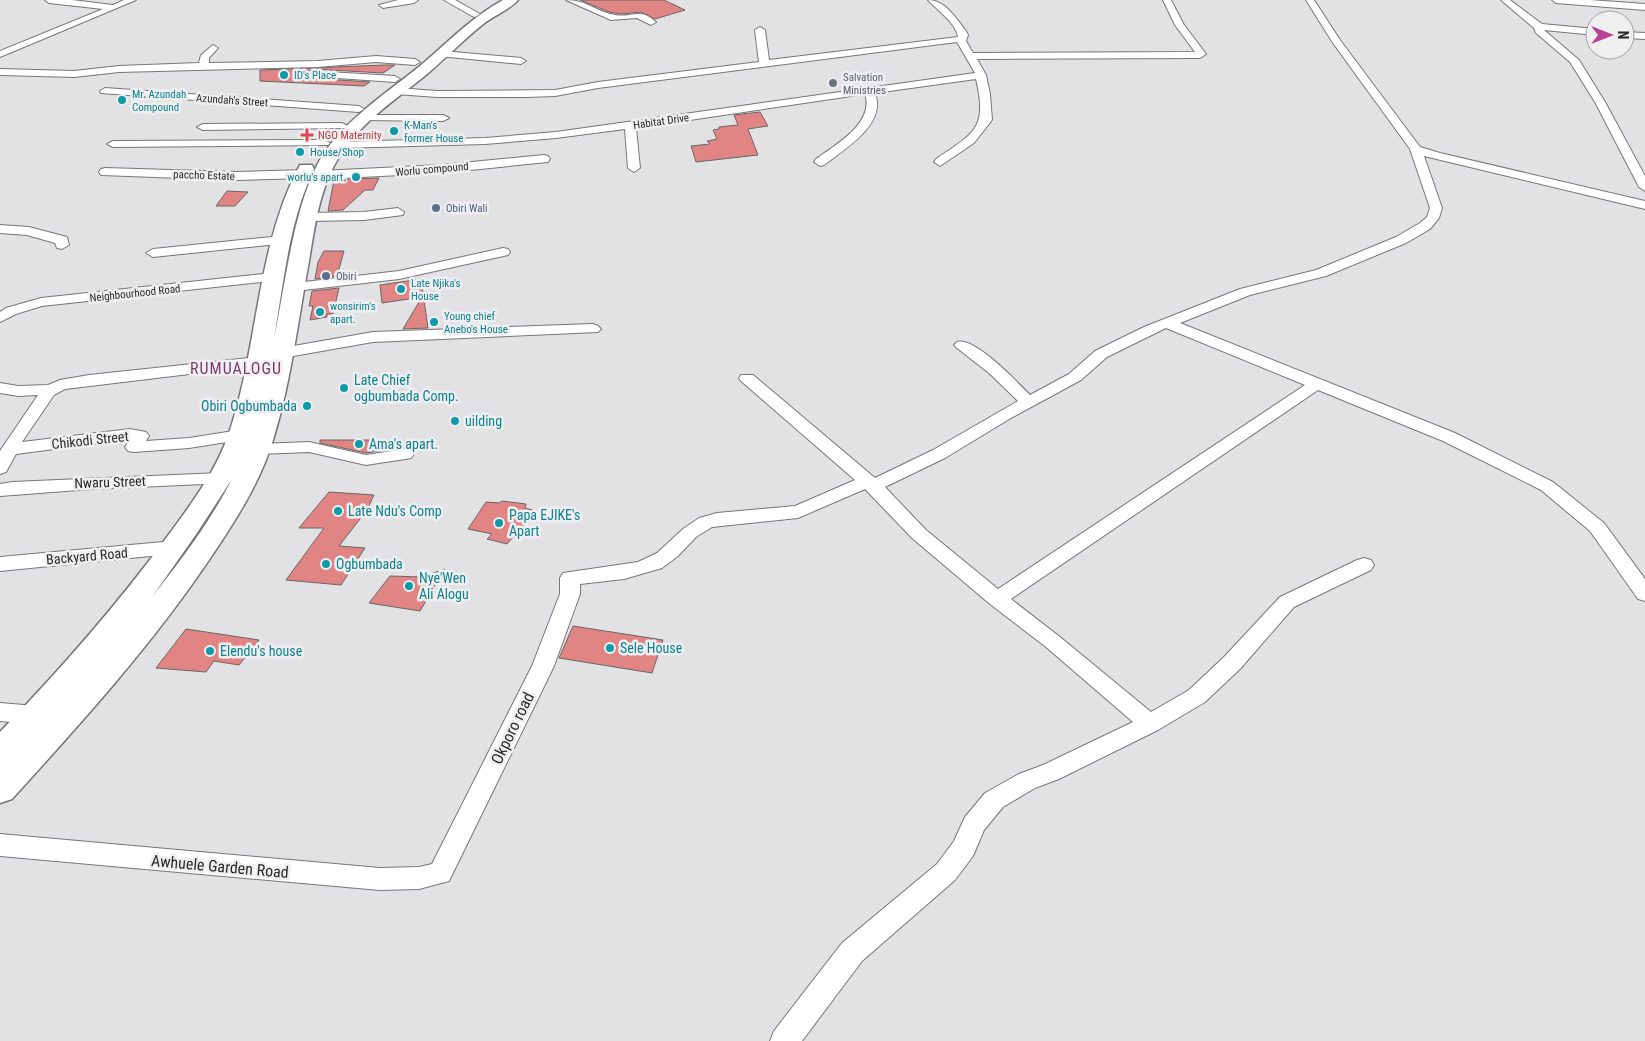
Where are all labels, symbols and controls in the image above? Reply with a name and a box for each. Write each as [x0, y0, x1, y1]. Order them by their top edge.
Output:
north arrow [1585, 10, 1635, 60]
text: N [1615, 31, 1631, 39]
marker: ID's Place [278, 69, 290, 81]
place label: ID's Place [294, 69, 336, 82]
place label: Salvation Ministries [843, 71, 886, 97]
marker: Salvation Ministries [827, 77, 839, 89]
place label: Mr. Azundah Compound [132, 88, 186, 114]
street label: Azundah's Street [196, 91, 268, 110]
marker: Mr. Azundah Compound [116, 94, 128, 106]
street label: Habitat Drive [632, 111, 690, 132]
place label: K-Man's former House [404, 119, 464, 145]
marker: K-Man's former House [388, 125, 400, 137]
marker: NGO Maternity [300, 128, 314, 142]
place label: NGO Maternity [318, 129, 382, 142]
marker: House/Shop [294, 146, 306, 158]
place label: House/Shop [310, 146, 364, 159]
street label: Worlu compound [395, 160, 469, 179]
street label: paccho Estate [173, 168, 235, 183]
place label: worlu's apart. [287, 171, 346, 184]
marker: worlu's apart. [350, 171, 362, 183]
marker: Obiri Wali [430, 202, 442, 214]
place label: Obiri Wali [446, 202, 487, 215]
marker: Obiri [320, 270, 332, 282]
place label: Obiri [336, 270, 356, 283]
place label: Late Njika's House [411, 277, 461, 303]
street label: Neighbourhood Road [89, 282, 181, 305]
marker: Late Njika's House [395, 283, 407, 295]
place label: wonsirim's apart. [330, 300, 376, 326]
marker: wonsirim's apart. [314, 306, 326, 318]
place label: Young chief Anebo's House [444, 310, 508, 336]
marker: Young chief Anebo's House [428, 316, 440, 328]
district label: RUMUALOGU [190, 359, 282, 378]
place label: Late Chief ogbumbada Comp. [354, 372, 459, 404]
marker: Late Chief ogbumbada Comp. [338, 382, 350, 394]
place label: Obiri Ogbumbada [201, 398, 297, 414]
marker: Obiri Ogbumbada [301, 400, 313, 412]
place label: uilding [465, 413, 502, 429]
marker: uilding [449, 415, 461, 427]
street label: Chikodi Street [51, 428, 129, 452]
place label: Ama's apart. [369, 436, 438, 452]
marker: Ama's apart. [353, 438, 365, 450]
street label: Nwaru Street [74, 473, 146, 491]
place label: Late Ndu's Comp [348, 503, 442, 519]
marker: Late Ndu's Comp [332, 505, 344, 517]
place label: Papa EJIKE's Apart [509, 507, 580, 539]
marker: Papa EJIKE's Apart [493, 517, 505, 529]
street label: Backyard Road [45, 544, 129, 568]
place label: Ogbumbada [336, 556, 403, 572]
marker: Ogbumbada [320, 558, 332, 570]
place label: Nye'Wen Ali Alogu [419, 570, 469, 602]
marker: Nye'Wen Ali Alogu [403, 580, 415, 592]
place label: Sele House [620, 640, 683, 656]
marker: Sele House [604, 642, 616, 654]
place label: Elendu's house [220, 643, 303, 659]
marker: Elendu's house [204, 645, 216, 657]
street label: Okporo road [487, 689, 538, 767]
street label: Awhuele Garden Road [150, 851, 290, 882]

